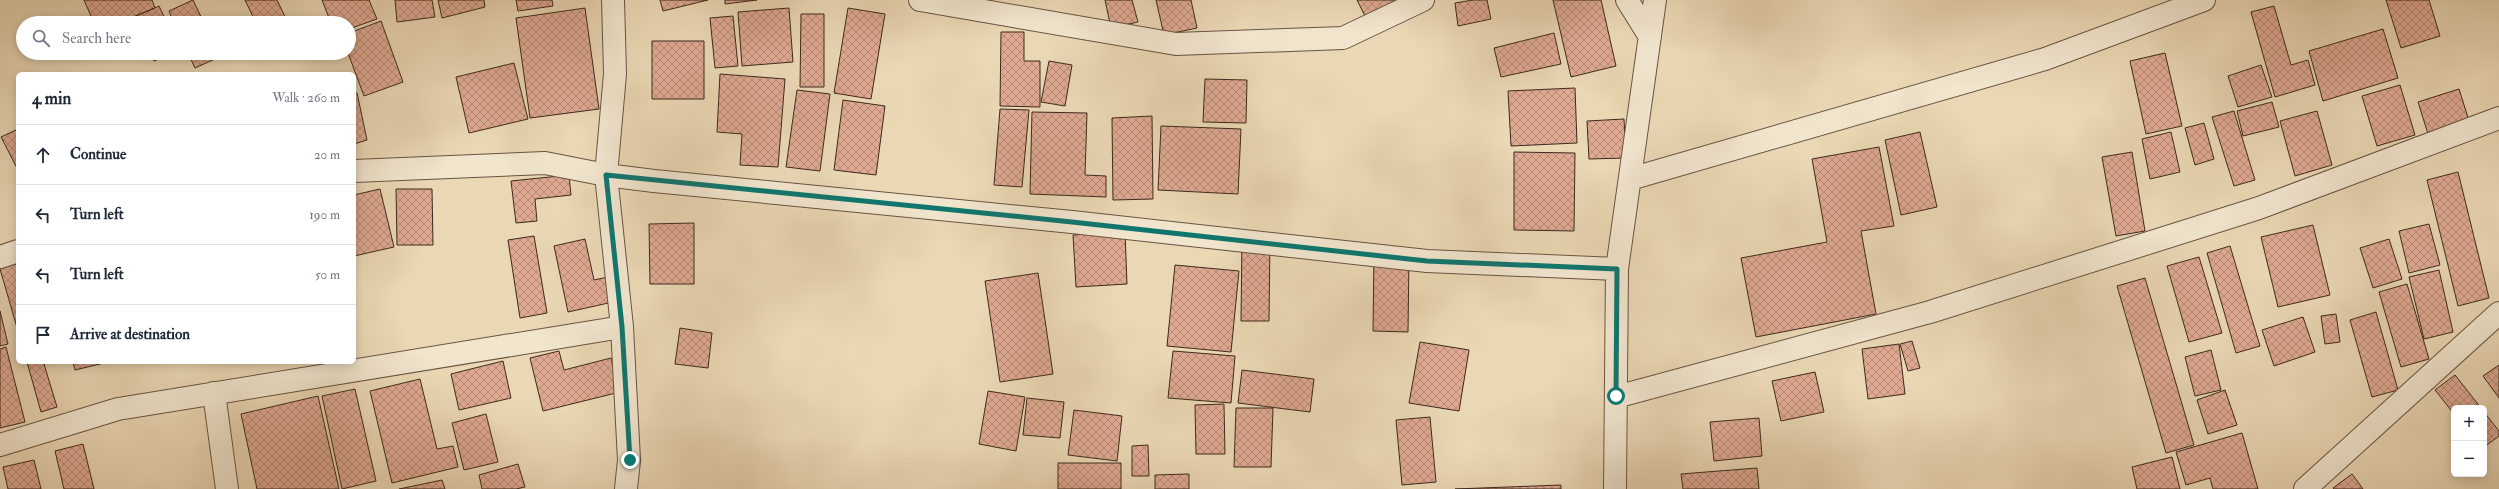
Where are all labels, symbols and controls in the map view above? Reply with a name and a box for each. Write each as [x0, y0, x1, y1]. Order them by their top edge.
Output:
search box [16, 16, 356, 60]
icon: search [30, 27, 52, 49]
text: Search here [62, 29, 131, 48]
text: 4 min [32, 88, 71, 109]
text: Walk · 260 m [272, 90, 340, 106]
icon: ahead [32, 144, 54, 166]
text: Continue [70, 145, 126, 164]
text: 20 m [314, 147, 340, 163]
icon: left [32, 204, 54, 226]
text: Turn left [70, 205, 124, 224]
text: 190 m [309, 207, 340, 223]
icon: left [32, 264, 54, 286]
text: Turn left [70, 265, 124, 284]
text: 50 m [315, 267, 340, 283]
icon: arrive [32, 324, 54, 346]
text: Arrive at destination [70, 325, 190, 344]
route start [1607, 387, 1625, 405]
map controls [2451, 405, 2487, 477]
button: + [2451, 405, 2487, 441]
button: − [2451, 441, 2487, 477]
route end [621, 451, 639, 469]

